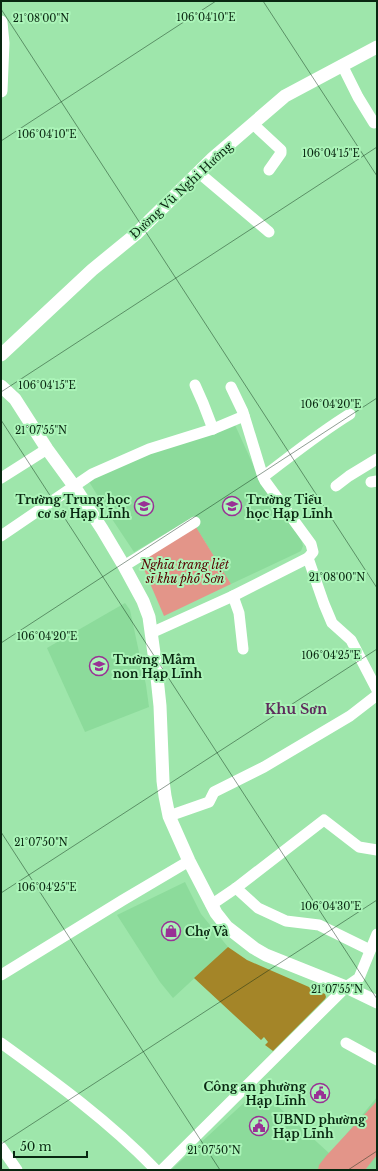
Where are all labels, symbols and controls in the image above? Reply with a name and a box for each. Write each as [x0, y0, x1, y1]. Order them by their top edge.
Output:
text: 106°04'10"E [177, 11, 236, 24]
text: 21°08'00"N [13, 12, 69, 25]
text: 106°04'10"E [18, 128, 77, 141]
street label: Đường Vũ Nghi Hướng [127, 138, 236, 242]
text: 106°04'15"E [302, 147, 360, 160]
text: 106°04'15"E [18, 379, 76, 392]
text: 106°04'20"E [301, 398, 361, 411]
text: 21°07'55"N [15, 424, 67, 437]
place label: Trường Trung học cơ sở Hạp Lĩnh [15, 492, 130, 521]
place label: Trường Tiểu học Hạp Lĩnh [246, 492, 333, 521]
school or university icon: Trường Trung học cơ sở Hạp Lĩnh [133, 495, 155, 517]
school or university icon: Trường Tiểu học Hạp Lĩnh [221, 495, 243, 517]
park label: Nghĩa trang liệt sĩ khu phố Sơn [140, 557, 230, 586]
text: 21°08'00"N [309, 571, 365, 584]
text: 106°04'20"E [17, 630, 77, 643]
text: 106°04'25"E [301, 649, 361, 662]
place label: Trường Mầm non Hạp Lĩnh [113, 652, 202, 681]
school or university icon: Trường Mầm non Hạp Lĩnh [88, 655, 110, 677]
district label: Khu Sơn [265, 700, 327, 718]
text: 21°07'50"N [14, 836, 68, 849]
text: 106°04'25"E [17, 881, 77, 894]
text: 106°04'30"E [301, 900, 361, 913]
shop icon: Chợ Và [160, 920, 182, 942]
place label: Chợ Và [185, 924, 229, 939]
text: 21°07'55"N [311, 983, 363, 996]
place label: Công an phường Hạp Lĩnh [203, 1079, 307, 1108]
public building icon: Công an phường Hạp Lĩnh [309, 1082, 331, 1104]
place label: UBND phường Hạp Lĩnh [273, 1112, 366, 1141]
public building icon: UBND phường Hạp Lĩnh [248, 1115, 270, 1137]
scale bar [14, 1133, 87, 1159]
text: 50 m [20, 1139, 52, 1154]
text: 21°07'50"N [187, 1144, 241, 1157]

